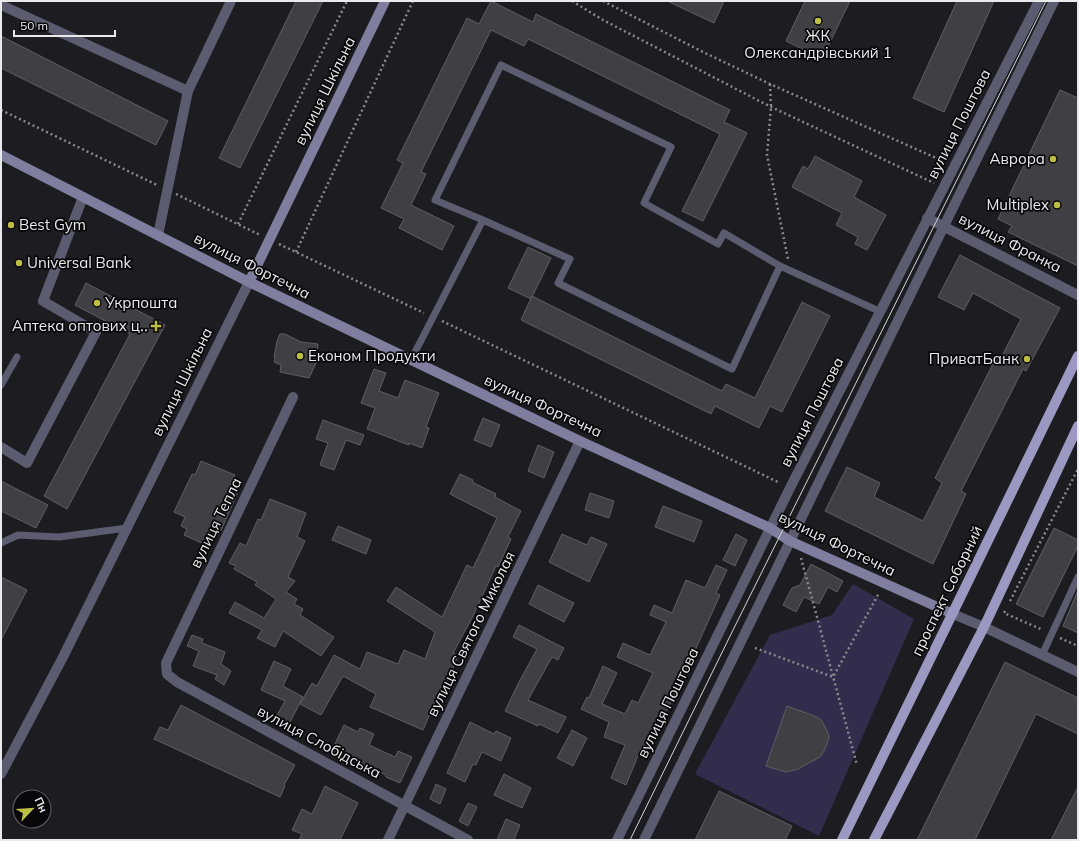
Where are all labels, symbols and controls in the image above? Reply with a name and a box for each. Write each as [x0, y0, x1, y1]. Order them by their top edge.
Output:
scale bar [14, 12, 115, 38]
marker: ЖК Олександрівський 1 [813, 16, 823, 26]
text: 50 m [20, 18, 48, 33]
place label: ЖК Олександрівський 1 [744, 26, 892, 62]
street label: вулиця Шкільна [290, 33, 359, 148]
street label: вулиця Поштова [923, 66, 994, 182]
place label: Аврора [989, 149, 1045, 168]
marker: Аврора [1048, 154, 1058, 164]
place label: Multiplex [986, 195, 1049, 214]
marker: Multiplex [1052, 200, 1062, 210]
street label: вулиця Франка [956, 209, 1065, 277]
place label: Best Gym [19, 215, 86, 234]
marker: Best Gym [6, 220, 16, 230]
street label: вулиця Фортечна [191, 228, 313, 303]
place label: Universal Bank [27, 253, 132, 272]
marker: Universal Bank [14, 258, 24, 268]
place label: Укрпошта [104, 293, 177, 312]
marker: Укрпошта [92, 298, 102, 308]
place label: Аптека оптових ц‥ [12, 316, 148, 335]
marker: Аптека оптових ц‥ [151, 321, 161, 331]
street label: вулиця Шкільна [147, 324, 216, 439]
place label: Економ Продукти [308, 346, 436, 365]
place label: ПриватБанк [929, 349, 1020, 368]
marker: Економ Продукти [295, 351, 305, 361]
street label: вулиця Поштова [776, 354, 847, 470]
marker: ПриватБанк [1022, 354, 1032, 364]
street label: вулиця Фортечна [481, 370, 605, 441]
street label: вулиця Тепла [185, 474, 246, 571]
street label: вулиця Фортечна [776, 507, 899, 580]
street label: проспект Соборний [907, 523, 986, 659]
street label: вулиця Святого Миколая [422, 548, 519, 719]
street label: вулиця Поштова [633, 644, 703, 761]
street label: вулиця Слобідська [254, 701, 384, 782]
north arrow [12, 789, 52, 829]
text: Пн [31, 795, 51, 815]

